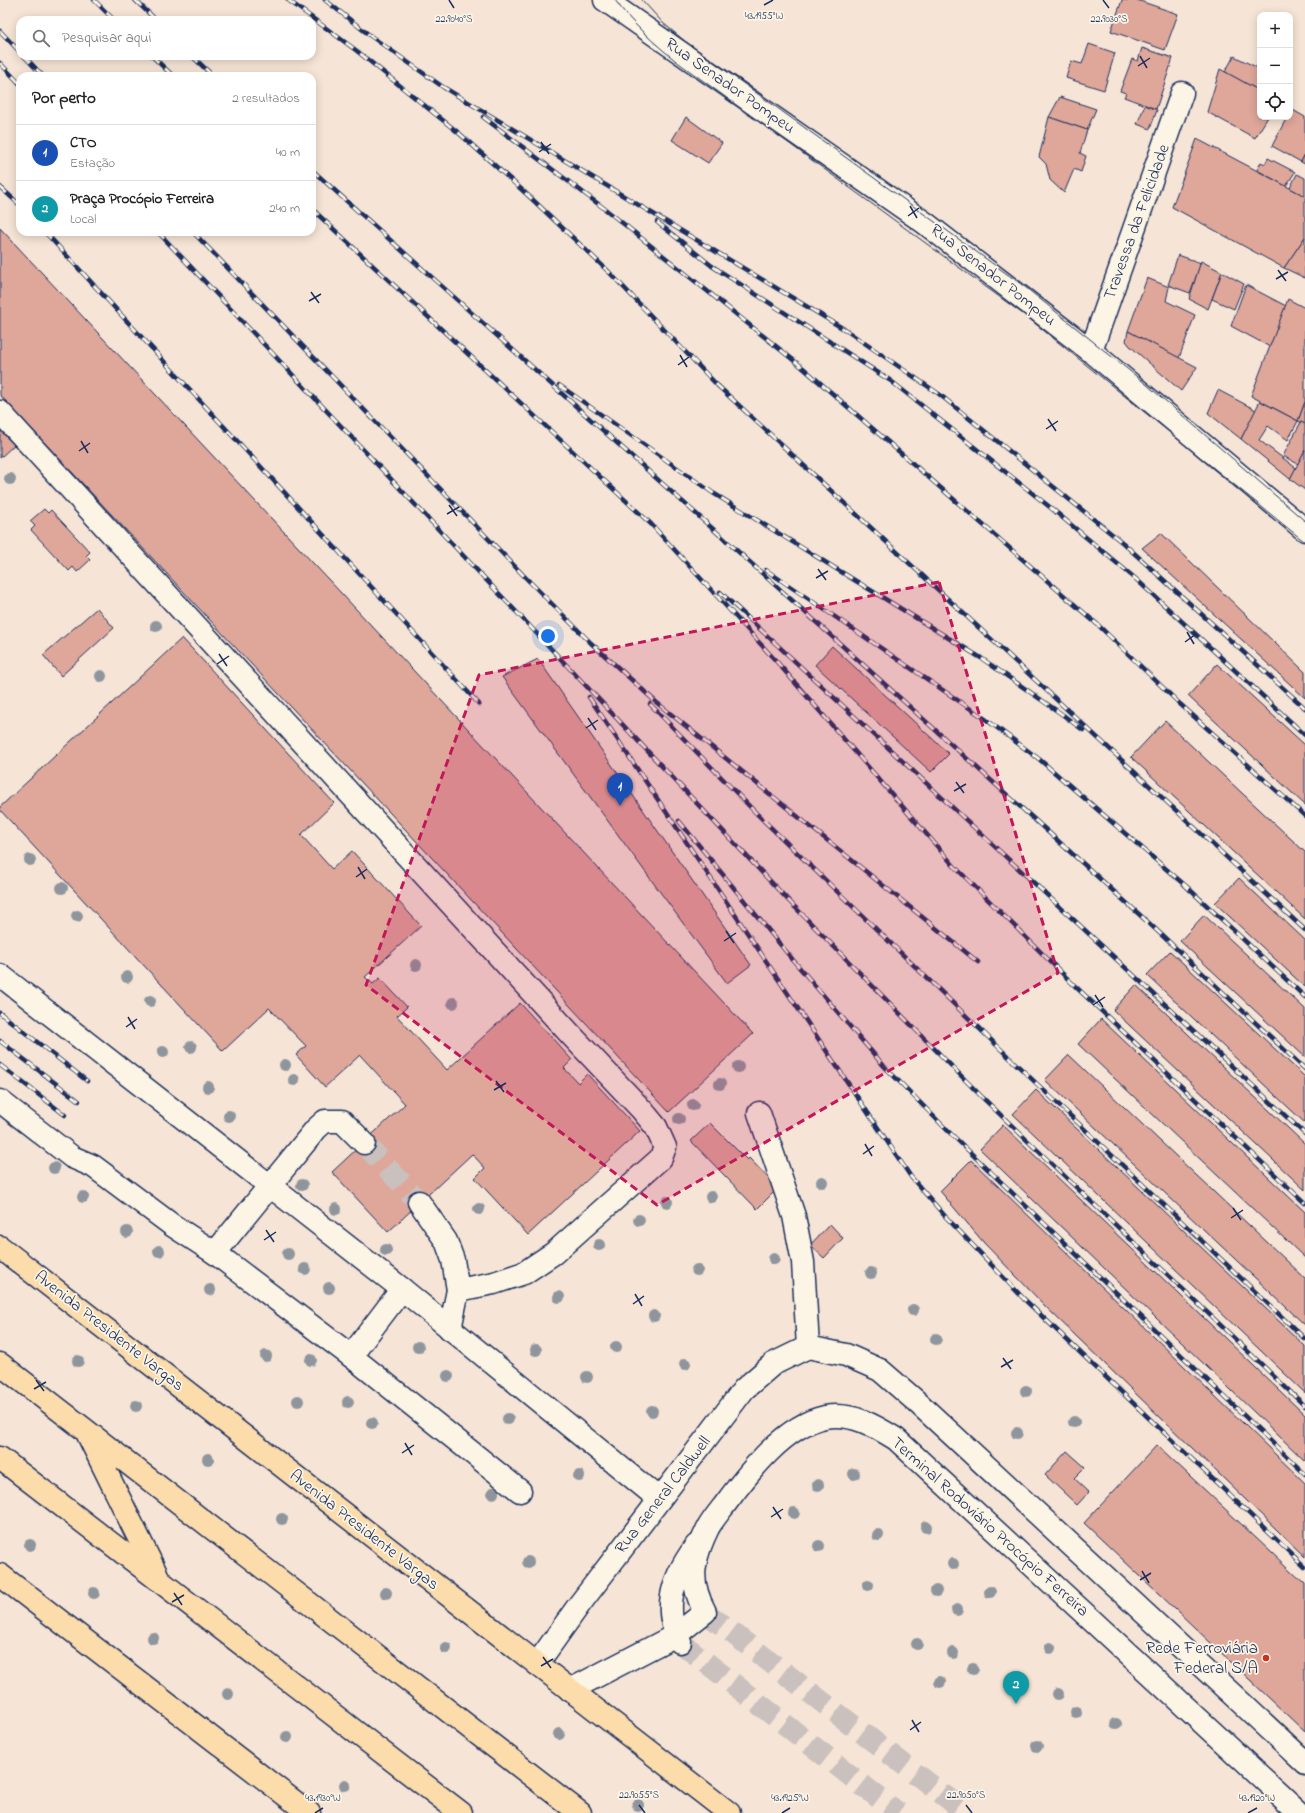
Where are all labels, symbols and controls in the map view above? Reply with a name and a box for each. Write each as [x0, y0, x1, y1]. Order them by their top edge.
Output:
text: 43.1955°W [745, 9, 783, 24]
text: 22.9040°S [436, 12, 473, 27]
text: 22.9030°S [1091, 12, 1128, 27]
map controls [1257, 12, 1293, 120]
button: + [1257, 12, 1293, 48]
search box [16, 16, 316, 60]
icon: search [30, 27, 52, 49]
text: Pesquisar aqui [62, 27, 151, 49]
street label: Rua Senador Pompeu [660, 32, 800, 140]
button: − [1257, 48, 1293, 84]
button: locate [1257, 84, 1293, 120]
text: Por perto [32, 86, 96, 111]
text: 2 resultados [232, 89, 300, 108]
text: CTO [70, 132, 97, 154]
street label: Travessa da Felicidade [1097, 140, 1177, 303]
text: 1 [43, 143, 47, 162]
text: 40 m [276, 143, 300, 162]
text: Estação [70, 154, 115, 173]
text: Praça Procópio Ferreira [70, 188, 214, 210]
text: 2 [42, 199, 48, 218]
text: 240 m [269, 199, 300, 218]
text: Local [70, 210, 97, 229]
street label: Rua Senador Pompeu [925, 218, 1061, 332]
your location [538, 626, 558, 646]
pin: 1 [607, 773, 633, 806]
street label: Avenida Presidente Vargas [28, 1264, 189, 1399]
street label: Rua General Caldwell [609, 1431, 717, 1559]
street label: Terminal Rodoviário Procópio Ferreira [885, 1431, 1095, 1623]
street label: Avenida Presidente Vargas [283, 1463, 444, 1598]
place label: Rede Ferroviária Federal S/A [1146, 1636, 1258, 1681]
marker: Rede Ferroviária Federal S/A [1261, 1653, 1271, 1663]
pin: 2 [1003, 1671, 1029, 1704]
text: 22.9055°S [619, 1788, 660, 1803]
text: 22.9050°S [947, 1788, 986, 1803]
text: 43.1930°W [305, 1791, 341, 1806]
text: 43.1925°W [771, 1791, 809, 1806]
text: 43.1920°W [1239, 1791, 1275, 1806]

